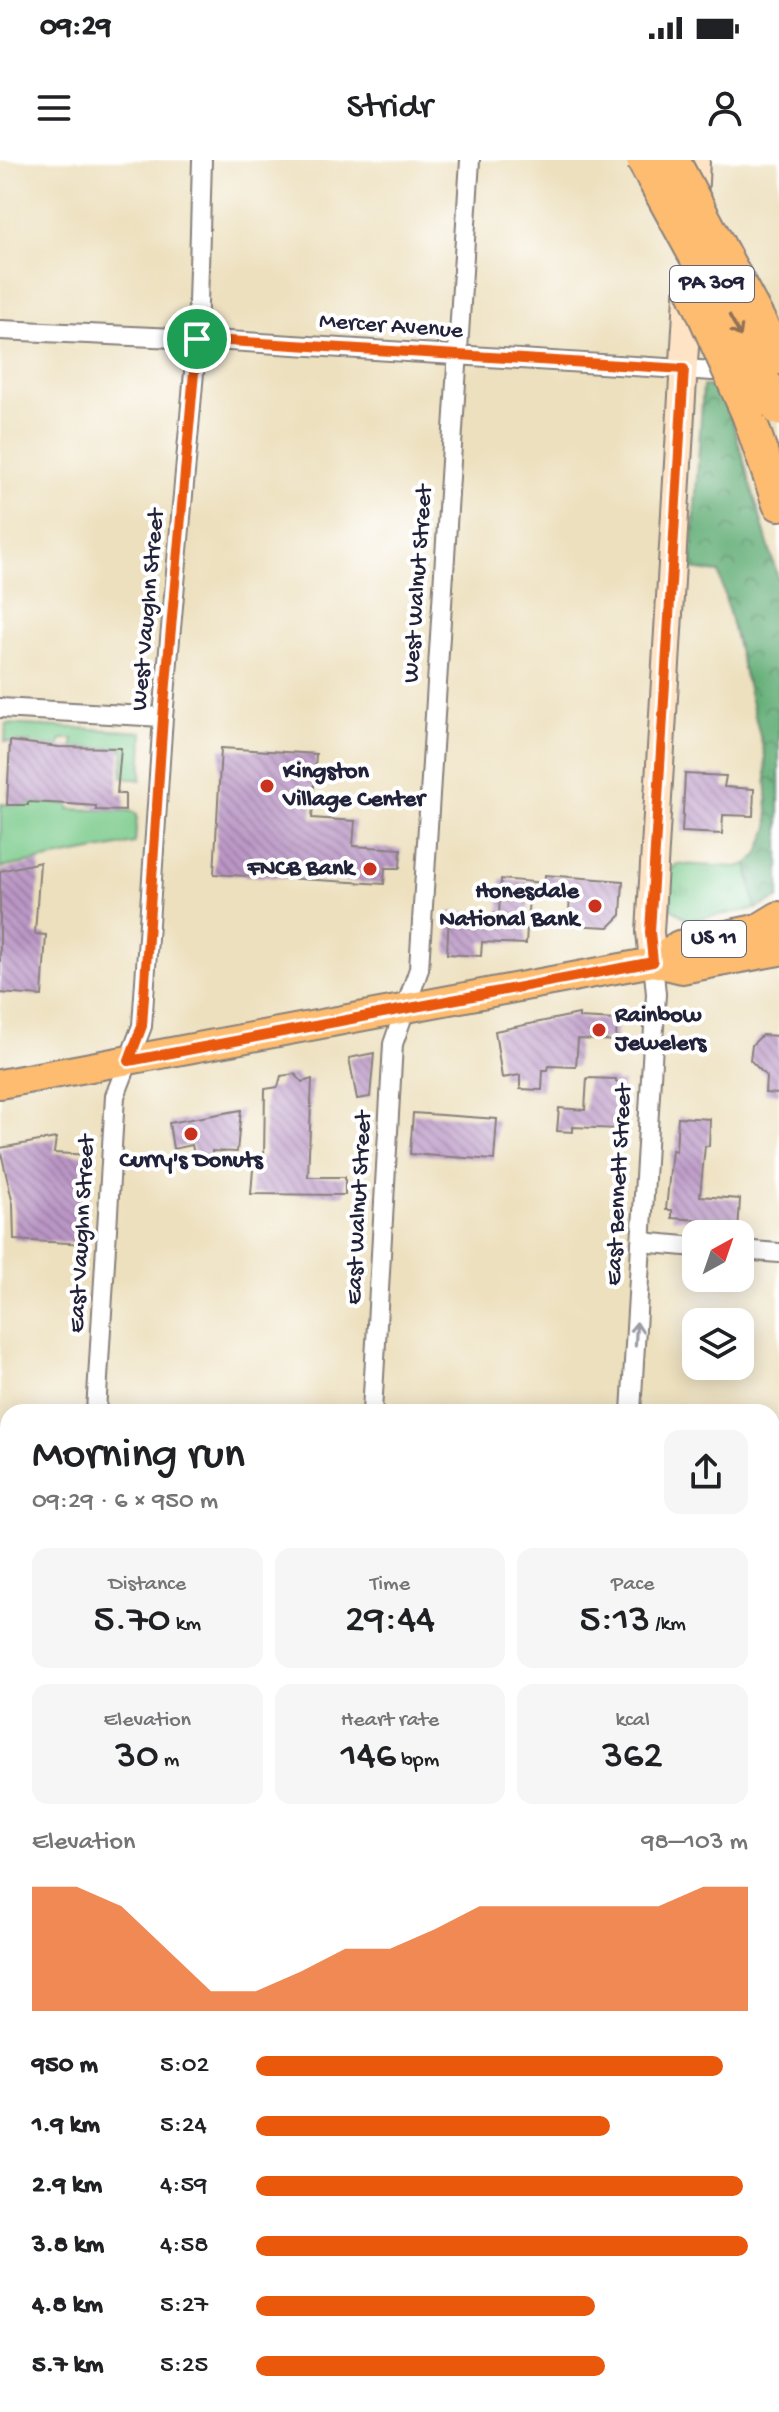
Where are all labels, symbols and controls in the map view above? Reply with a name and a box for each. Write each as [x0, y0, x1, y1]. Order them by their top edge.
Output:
text: 09:29 [40, 11, 111, 46]
icon: menu [32, 86, 76, 130]
icon: person [703, 86, 747, 130]
text: Stridr [347, 87, 432, 130]
road number: PA 309 [670, 266, 754, 302]
pin [163, 305, 231, 373]
street label: Mercer Avenue [318, 307, 465, 347]
one-way arrow [728, 314, 744, 337]
icon: arrive [175, 317, 219, 361]
street label: West Walnut Street [398, 482, 441, 684]
street label: West Vaughn Street [126, 506, 172, 712]
place label: Kingston Village Center [282, 758, 427, 815]
marker: Kingston Village Center [258, 777, 276, 795]
place label: FNCB Bank [246, 855, 357, 884]
marker: FNCB Bank [361, 860, 379, 878]
place label: Honesdale National Bank [439, 878, 582, 935]
marker: Honesdale National Bank [586, 897, 604, 915]
road number: US 11 [682, 921, 746, 957]
place label: Rainbow Jewelers [614, 1002, 707, 1059]
marker: Rainbow Jewelers [590, 1021, 608, 1039]
street label: East Bennett Street [600, 1081, 640, 1286]
street label: East Walnut Street [340, 1108, 380, 1306]
marker: Curry's Donuts [182, 1125, 200, 1143]
street label: East Vaughn Street [63, 1132, 103, 1334]
place label: Curry's Donuts [119, 1147, 264, 1176]
north arrow [682, 1220, 754, 1292]
map controls [682, 1220, 754, 1380]
button: layers [682, 1308, 754, 1380]
one-way arrow [629, 1321, 644, 1348]
button: share [664, 1430, 748, 1514]
text: Morning run [32, 1431, 245, 1483]
text: 09:29 · 6 × 950 m [32, 1487, 218, 1518]
text: Distance [108, 1572, 186, 1598]
text: Time [370, 1572, 410, 1598]
text: Pace [611, 1572, 654, 1598]
text: 5.70 [93, 1598, 171, 1645]
text: 29:44 [345, 1598, 435, 1645]
text: 5:13 [579, 1598, 650, 1645]
text: km [171, 1612, 201, 1638]
text: /km [650, 1612, 686, 1638]
text: Elevation [104, 1708, 191, 1734]
text: Heart rate [341, 1708, 439, 1734]
text: kcal [615, 1708, 650, 1734]
text: 30 [115, 1734, 159, 1781]
text: 146 [341, 1734, 396, 1781]
text: 362 [602, 1734, 663, 1781]
text: m [159, 1748, 179, 1774]
text: bpm [396, 1748, 439, 1774]
text: Elevation [32, 1828, 135, 1859]
text: 98–103 m [641, 1828, 748, 1859]
text: 950 m [32, 2051, 98, 2082]
text: 5:02 [160, 2051, 209, 2082]
text: 1.9 km [32, 2111, 100, 2142]
text: 5:24 [160, 2111, 207, 2142]
text: 2.9 km [32, 2171, 102, 2202]
text: 4:59 [160, 2171, 207, 2202]
text: 3.8 km [32, 2231, 104, 2262]
text: 4:58 [160, 2231, 208, 2262]
text: 4.8 km [32, 2291, 103, 2322]
text: 5:27 [160, 2291, 208, 2322]
text: 5.7 km [32, 2351, 104, 2382]
text: 5:25 [160, 2351, 208, 2382]

